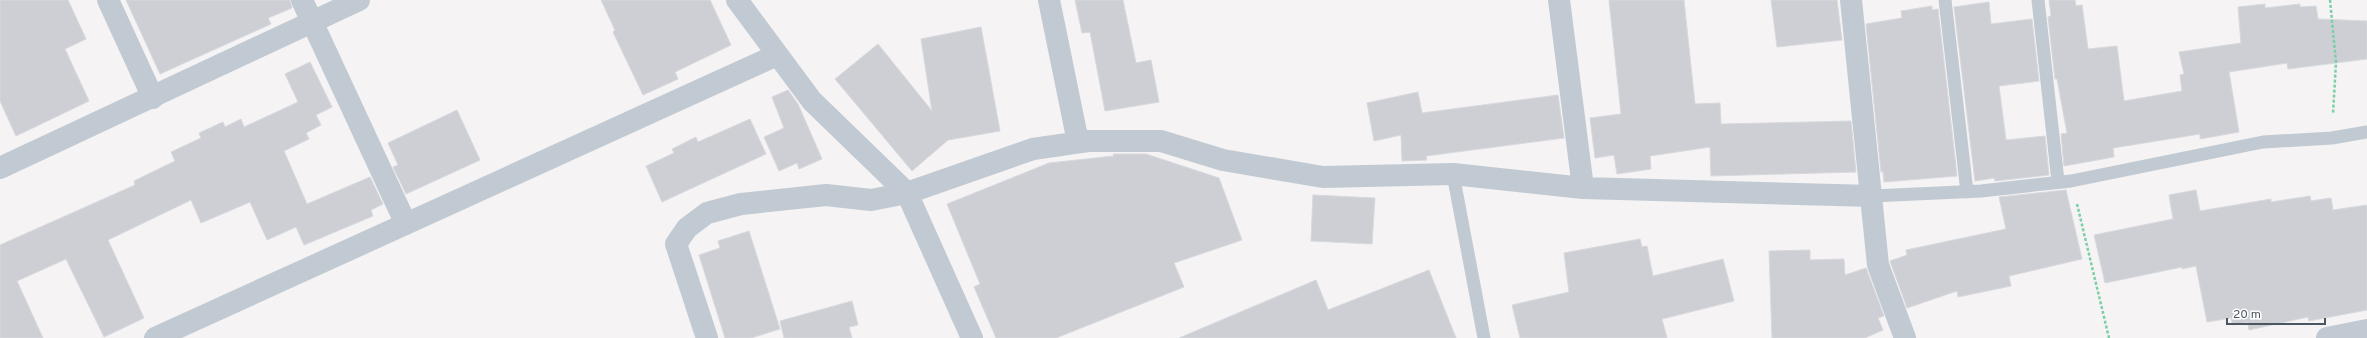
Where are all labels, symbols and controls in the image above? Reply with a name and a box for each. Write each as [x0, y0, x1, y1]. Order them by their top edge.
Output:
scale bar [2227, 300, 2325, 326]
text: 20 m [2233, 307, 2261, 323]

